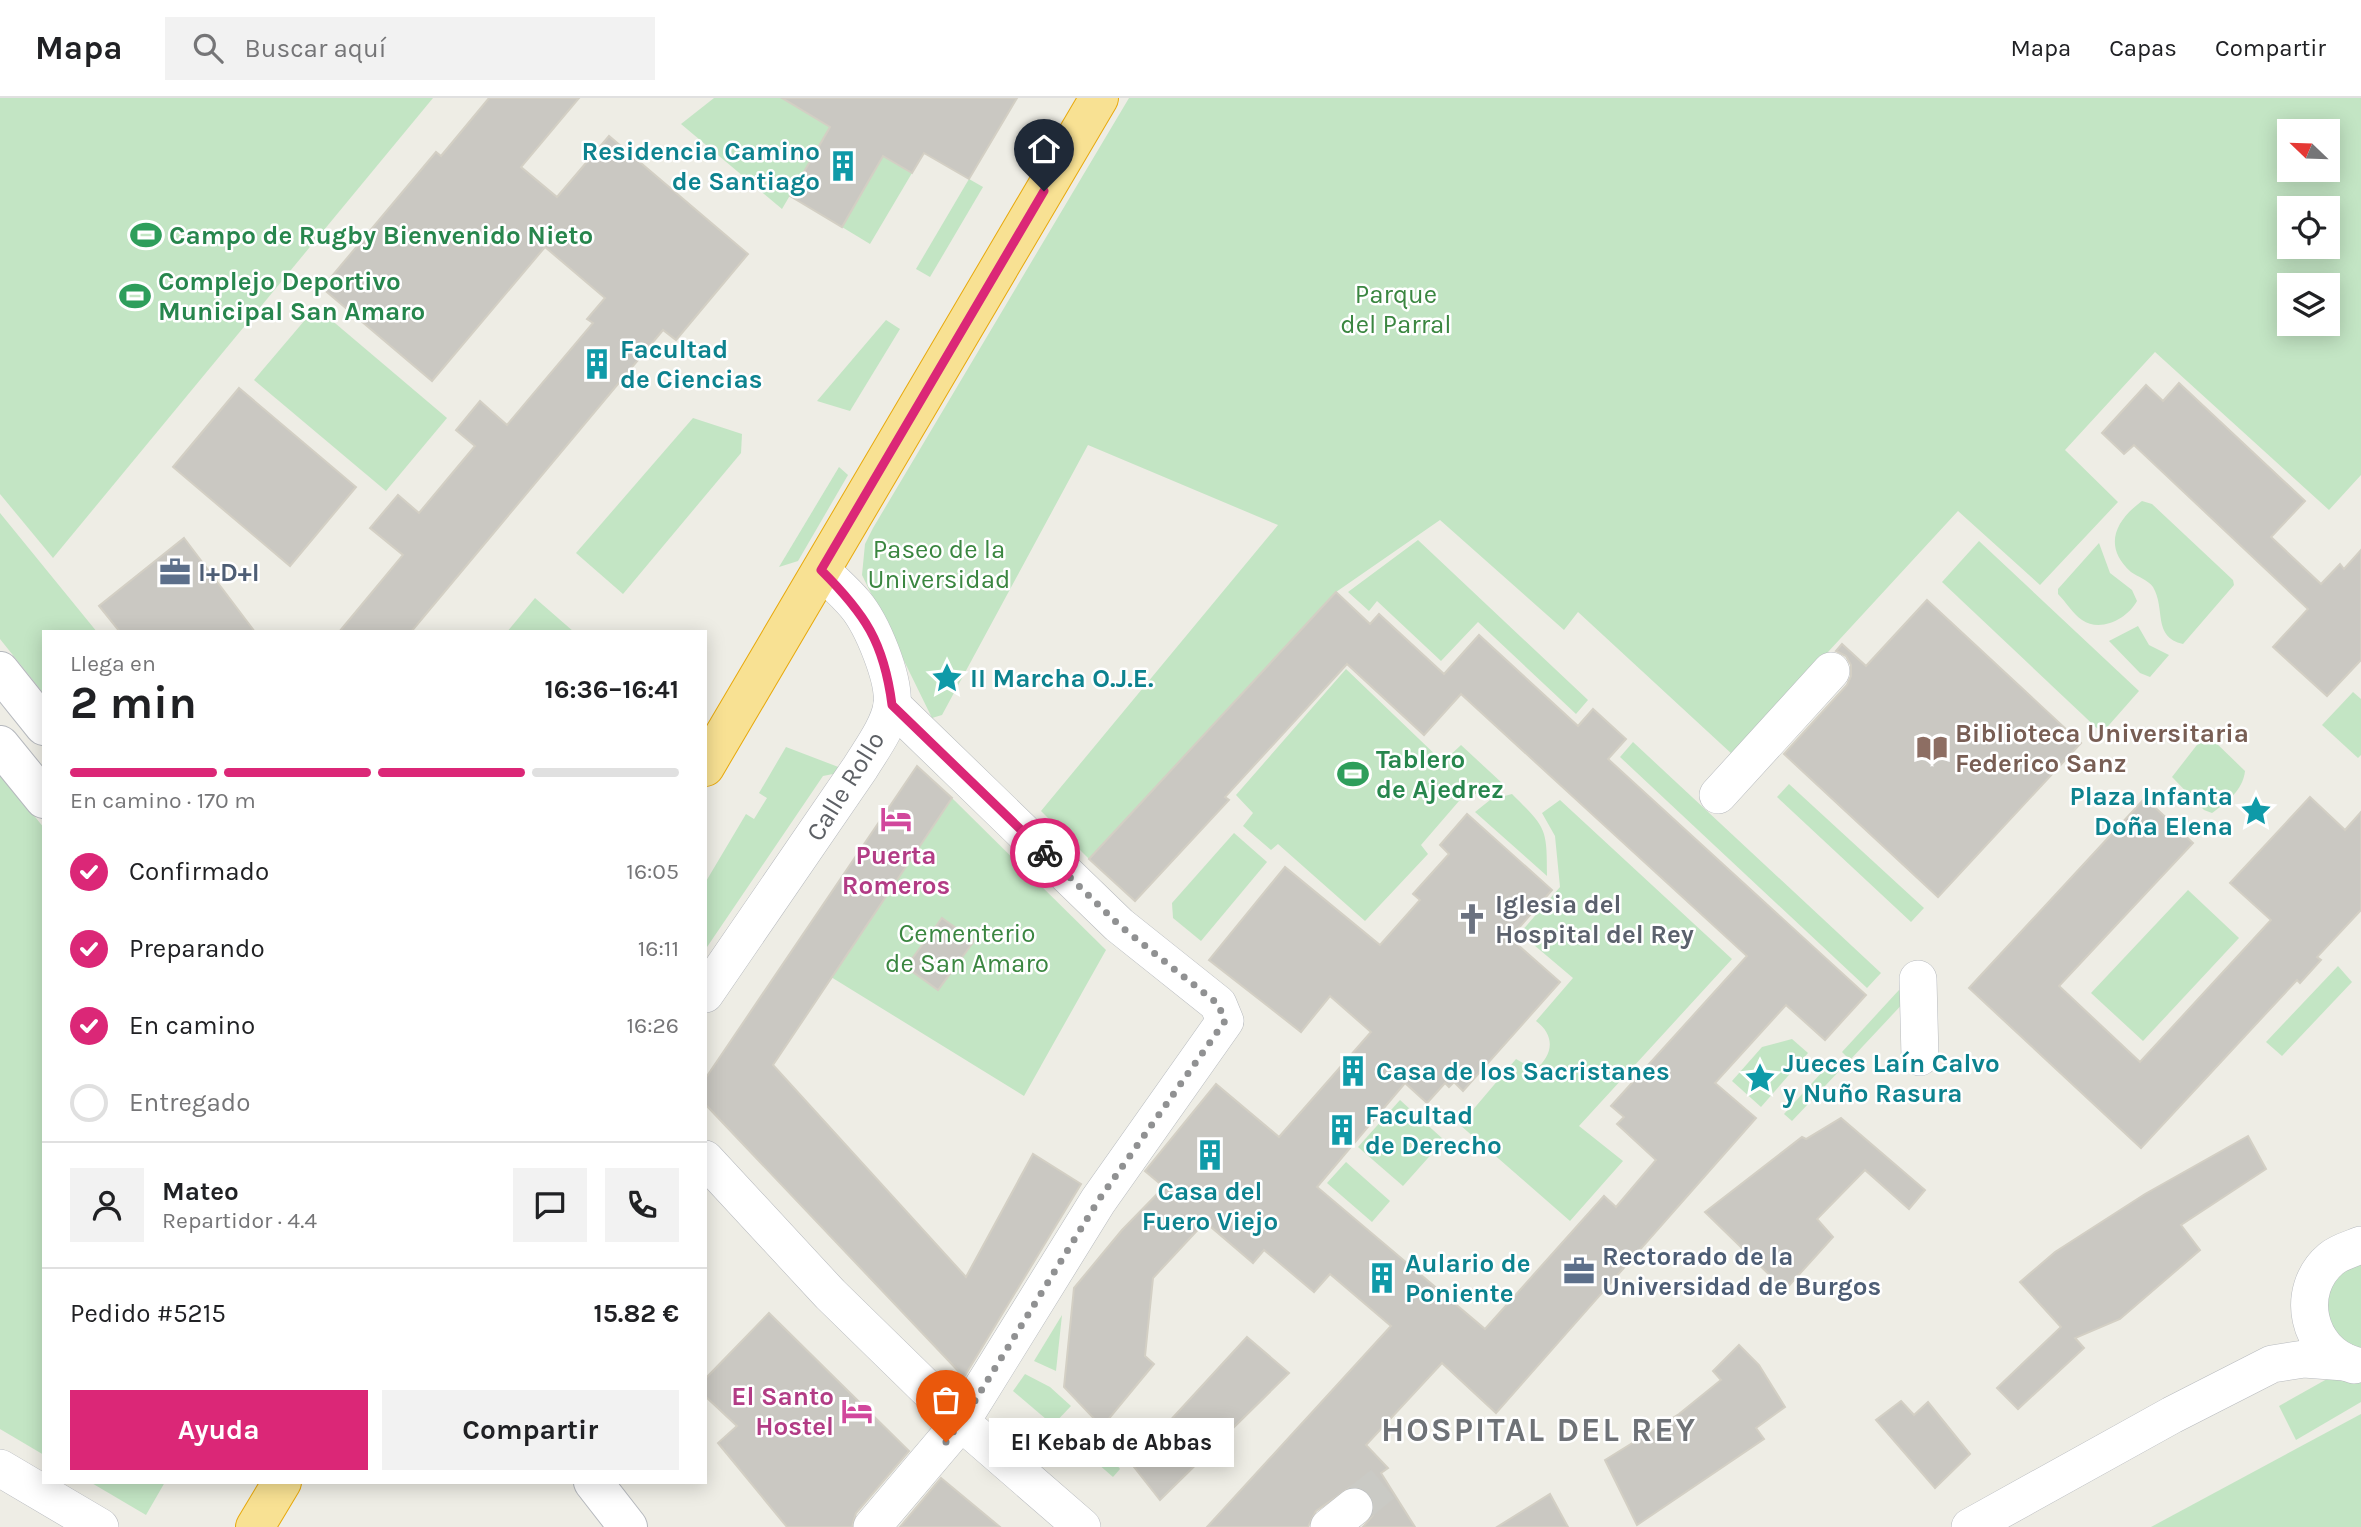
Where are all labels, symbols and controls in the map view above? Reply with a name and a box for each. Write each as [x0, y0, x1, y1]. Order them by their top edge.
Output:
search box [165, 17, 655, 80]
text: Mapa [35, 29, 123, 67]
icon: search [189, 29, 227, 67]
text: Buscar aquí [245, 33, 386, 64]
text: Mapa [2010, 34, 2071, 62]
text: Capas [2109, 34, 2177, 62]
text: Compartir [2215, 34, 2326, 62]
pin [1014, 119, 1074, 191]
north arrow [2277, 119, 2340, 182]
map controls [2277, 119, 2340, 336]
icon: home [1025, 130, 1063, 168]
place label: Residencia Camino de Santiago [581, 136, 820, 197]
building icon: Residencia Camino de Santiago [826, 149, 860, 183]
button: locate [2277, 196, 2340, 259]
sports icon: Campo de Rugby Bienvenido Nieto [129, 218, 163, 252]
place label: Campo de Rugby Bienvenido Nieto [169, 220, 593, 251]
place label: Complejo Deportivo Municipal San Amaro [158, 266, 425, 327]
button: layers [2277, 273, 2340, 336]
sports icon: Complejo Deportivo Municipal San Amaro [118, 279, 152, 313]
park label: Parque del Parral [1340, 279, 1452, 340]
place label: Facultad de Ciencias [620, 334, 763, 395]
building icon: Facultad de Ciencias [580, 347, 614, 381]
park label: Paseo de la Universidad [868, 534, 1010, 595]
office icon: I+D+I [158, 555, 192, 589]
place label: I+D+I [198, 557, 260, 588]
text: Llega en [70, 650, 156, 677]
place icon: II Marcha O.J.E. [930, 661, 964, 695]
place label: II Marcha O.J.E. [970, 663, 1154, 694]
text: 16:36–16:41 [545, 674, 679, 705]
text: 2 min [70, 676, 197, 730]
place label: Biblioteca Universitaria Federico Sanz [1955, 718, 2249, 779]
street label: Calle Rollo [800, 726, 891, 847]
library icon: Biblioteca Universitaria Federico Sanz [1915, 731, 1949, 765]
place label: Tablero de Ajedrez [1376, 744, 1504, 805]
sports icon: Tablero de Ajedrez [1336, 757, 1370, 791]
place label: Plaza Infanta Doña Elena [2070, 781, 2233, 842]
text: En camino · 170 m [70, 787, 256, 814]
place icon: Plaza Infanta Doña Elena [2239, 794, 2273, 828]
hotel icon: Puerta Romeros [879, 802, 913, 836]
courier [1010, 818, 1080, 888]
icon: bike [1026, 834, 1064, 872]
place label: Puerta Romeros [842, 840, 950, 901]
icon: check [70, 853, 108, 891]
text: Confirmado [129, 856, 269, 887]
text: 16:05 [626, 858, 679, 885]
place label: Iglesia del Hospital del Rey [1495, 889, 1694, 950]
church icon: Iglesia del Hospital del Rey [1455, 902, 1489, 936]
park label: Cementerio de San Amaro [885, 918, 1049, 979]
icon: check [70, 930, 108, 968]
text: Preparando [129, 933, 265, 964]
text: 16:11 [638, 935, 679, 962]
icon: check [70, 1007, 108, 1045]
text: En camino [129, 1010, 255, 1041]
text: 16:26 [626, 1012, 679, 1039]
place label: Jueces Laín Calvo y Nuño Rasura [1783, 1048, 2000, 1109]
building icon: Casa de los Sacristanes [1336, 1054, 1370, 1088]
place label: Casa de los Sacristanes [1376, 1056, 1670, 1087]
place icon: Jueces Laín Calvo y Nuño Rasura [1743, 1061, 1777, 1095]
text: Entregado [129, 1087, 250, 1118]
place label: Facultad de Derecho [1365, 1100, 1502, 1161]
building icon: Facultad de Derecho [1325, 1113, 1359, 1147]
building icon: Casa del Fuero Viejo [1193, 1138, 1227, 1172]
button: person [70, 1168, 144, 1242]
button: chat [513, 1168, 587, 1242]
button: phone [605, 1168, 679, 1242]
text: Mateo [162, 1176, 239, 1207]
place label: Casa del Fuero Viejo [1142, 1176, 1278, 1237]
text: Repartidor · 4.4 [162, 1207, 317, 1234]
place label: Rectorado de la Universidad de Burgos [1602, 1241, 1881, 1302]
place label: Aulario de Poniente [1405, 1248, 1530, 1309]
office icon: Rectorado de la Universidad de Burgos [1562, 1254, 1596, 1288]
building icon: Aulario de Poniente [1365, 1261, 1399, 1295]
text: Pedido #5215 [70, 1298, 226, 1329]
text: 15.82 € [593, 1298, 679, 1329]
pin [916, 1370, 976, 1442]
place label: El Santo Hostel [731, 1381, 834, 1442]
icon: bag [927, 1381, 965, 1419]
button: Ayuda [70, 1390, 368, 1470]
button: Compartir [382, 1390, 679, 1470]
hotel icon: El Santo Hostel [840, 1394, 874, 1428]
district label: HOSPITAL DEL REY [1381, 1411, 1697, 1449]
callout: El Kebab de Abbas [988, 1418, 1233, 1466]
text: El Kebab de Abbas [1011, 1429, 1212, 1456]

